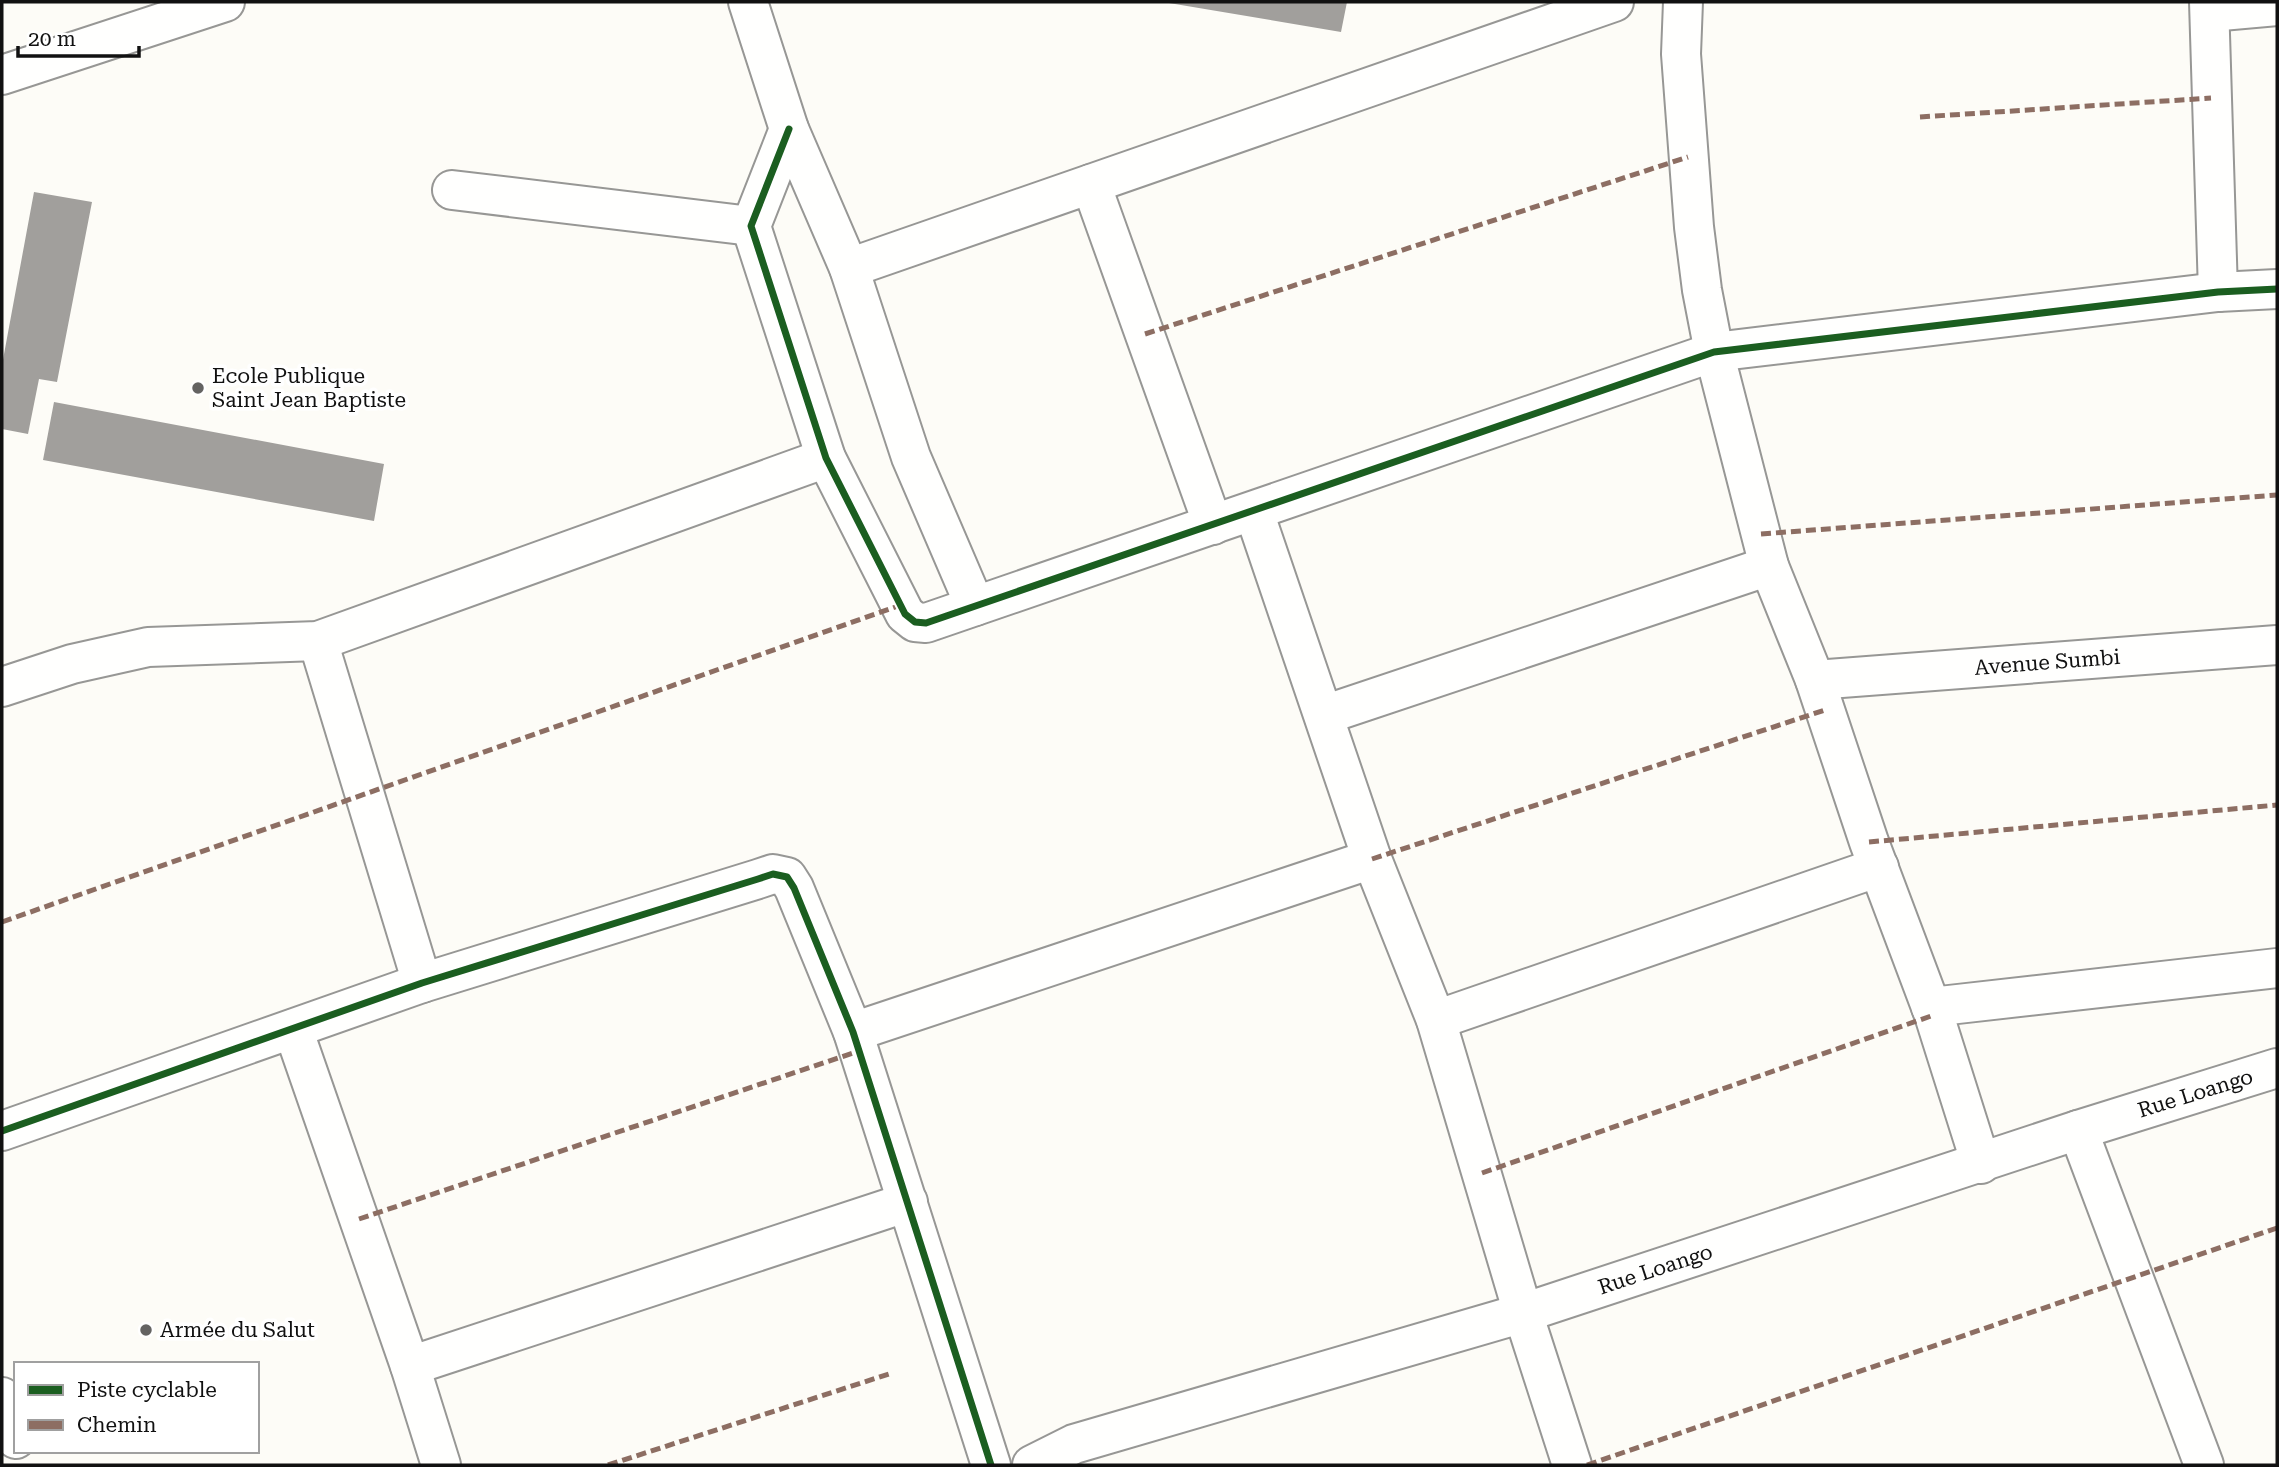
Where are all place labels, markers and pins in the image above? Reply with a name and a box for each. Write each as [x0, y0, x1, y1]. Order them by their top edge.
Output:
place label: Ecole Publique Saint Jean Baptiste [212, 364, 406, 412]
marker: Ecole Publique Saint Jean Baptiste [190, 380, 206, 396]
place label: Armée du Salut [160, 1318, 315, 1342]
marker: Armée du Salut [138, 1322, 154, 1338]

